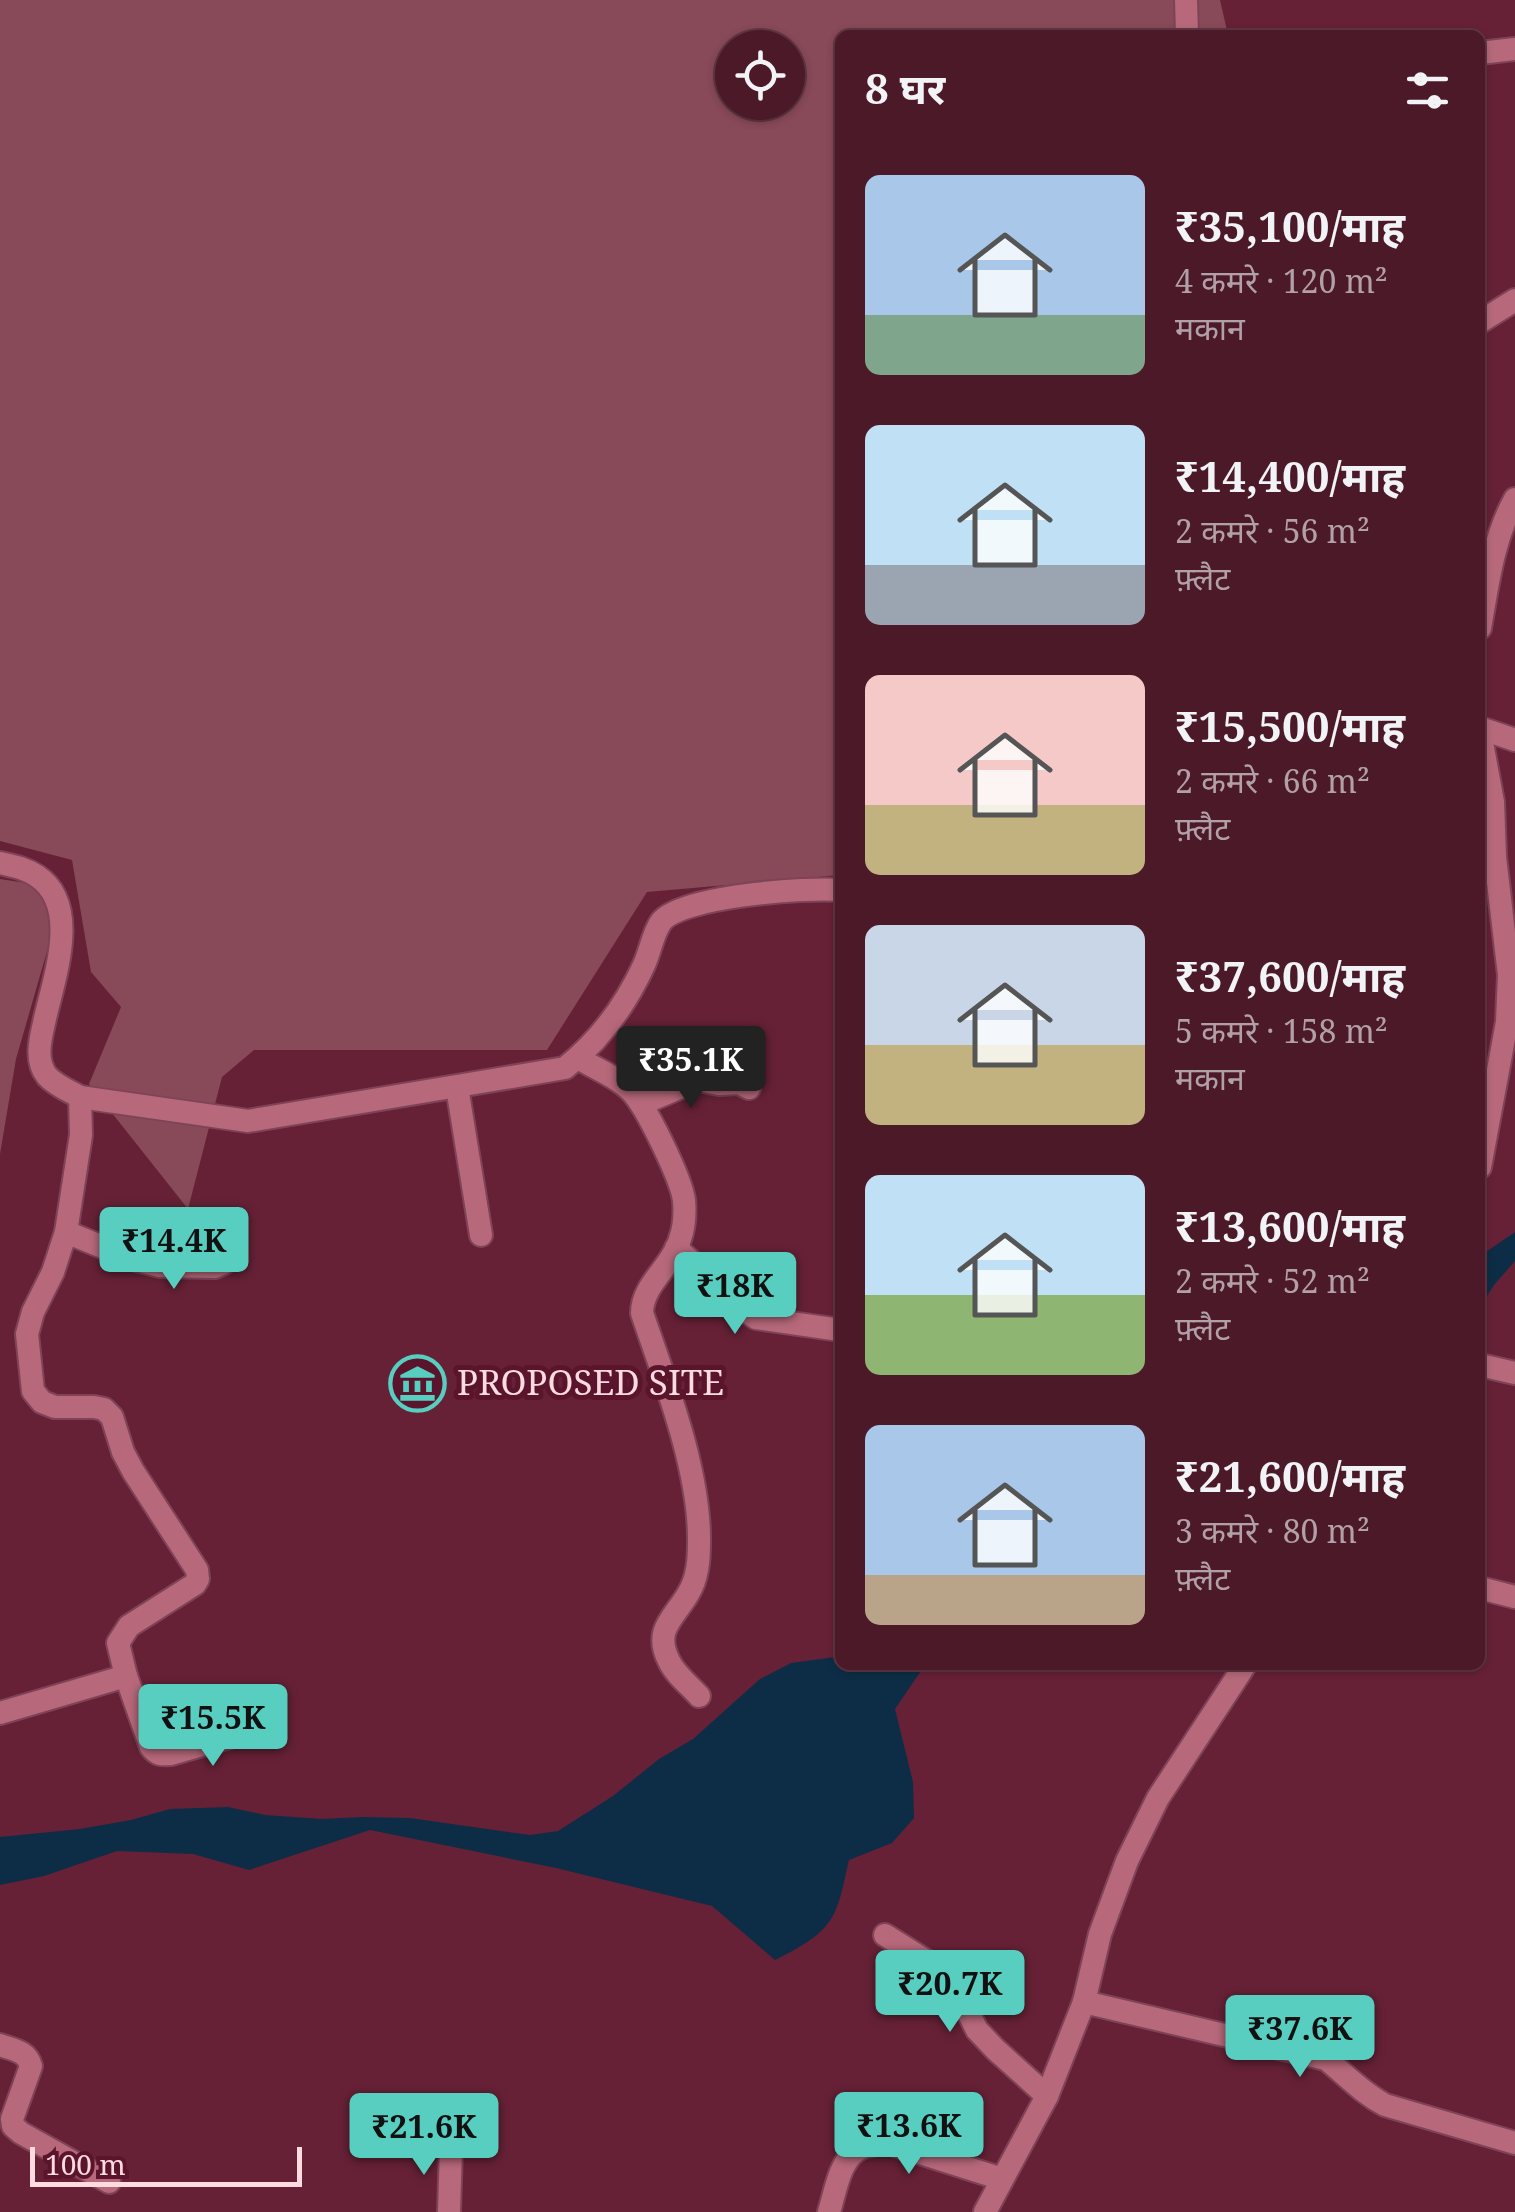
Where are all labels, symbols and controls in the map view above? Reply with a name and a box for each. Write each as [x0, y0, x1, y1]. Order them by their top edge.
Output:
map controls [715, 30, 805, 120]
button: locate [715, 30, 805, 120]
text: 8 घर [865, 59, 945, 116]
icon: filters [1400, 63, 1455, 118]
text: ₹35,100/माह [1175, 197, 1405, 254]
icon: home [945, 215, 1065, 335]
text: 4 कमरे · 120 m² [1175, 259, 1388, 302]
text: मकान [1175, 306, 1245, 349]
text: ₹14,400/माह [1175, 447, 1405, 504]
icon: home [945, 465, 1065, 585]
text: 2 कमरे · 56 m² [1175, 509, 1370, 552]
text: फ़्लैट [1175, 556, 1230, 599]
text: ₹15,500/माह [1175, 697, 1405, 754]
icon: home [945, 715, 1065, 835]
text: 2 कमरे · 66 m² [1175, 759, 1370, 802]
text: फ़्लैट [1175, 806, 1230, 849]
text: ₹37,600/माह [1175, 947, 1405, 1004]
icon: home [945, 965, 1065, 1085]
text: 5 कमरे · 158 m² [1175, 1009, 1388, 1052]
pin: ₹35.1K [610, 1026, 772, 1111]
text: ₹35.1K [638, 1037, 744, 1080]
text: मकान [1175, 1056, 1245, 1099]
text: ₹13,600/माह [1175, 1197, 1405, 1254]
pin: ₹14.4K [93, 1207, 255, 1292]
icon: home [945, 1215, 1065, 1335]
text: ₹14.4K [121, 1218, 227, 1261]
pin: ₹18K [676, 1252, 794, 1337]
text: 2 कमरे · 52 m² [1175, 1259, 1370, 1302]
text: ₹18K [696, 1263, 774, 1306]
text: फ़्लैट [1175, 1306, 1230, 1349]
museum icon: PROPOSED SITE [388, 1353, 448, 1413]
place label: PROPOSED SITE [457, 1358, 724, 1405]
text: ₹21,600/माह [1175, 1447, 1405, 1504]
icon: home [945, 1465, 1065, 1585]
text: 3 कमरे · 80 m² [1175, 1509, 1370, 1552]
text: फ़्लैट [1175, 1556, 1230, 1599]
pin: ₹15.5K [132, 1684, 294, 1769]
text: ₹15.5K [160, 1695, 266, 1738]
pin: ₹20.7K [869, 1950, 1031, 2035]
text: ₹20.7K [897, 1961, 1003, 2004]
pin: ₹37.6K [1219, 1995, 1381, 2080]
text: ₹37.6K [1247, 2006, 1353, 2049]
pin: ₹13.6K [828, 2092, 990, 2177]
pin: ₹21.6K [343, 2093, 505, 2178]
text: ₹13.6K [856, 2103, 962, 2146]
text: ₹21.6K [371, 2104, 477, 2147]
scale bar [30, 2142, 302, 2186]
text: 100 m [45, 2145, 126, 2183]

